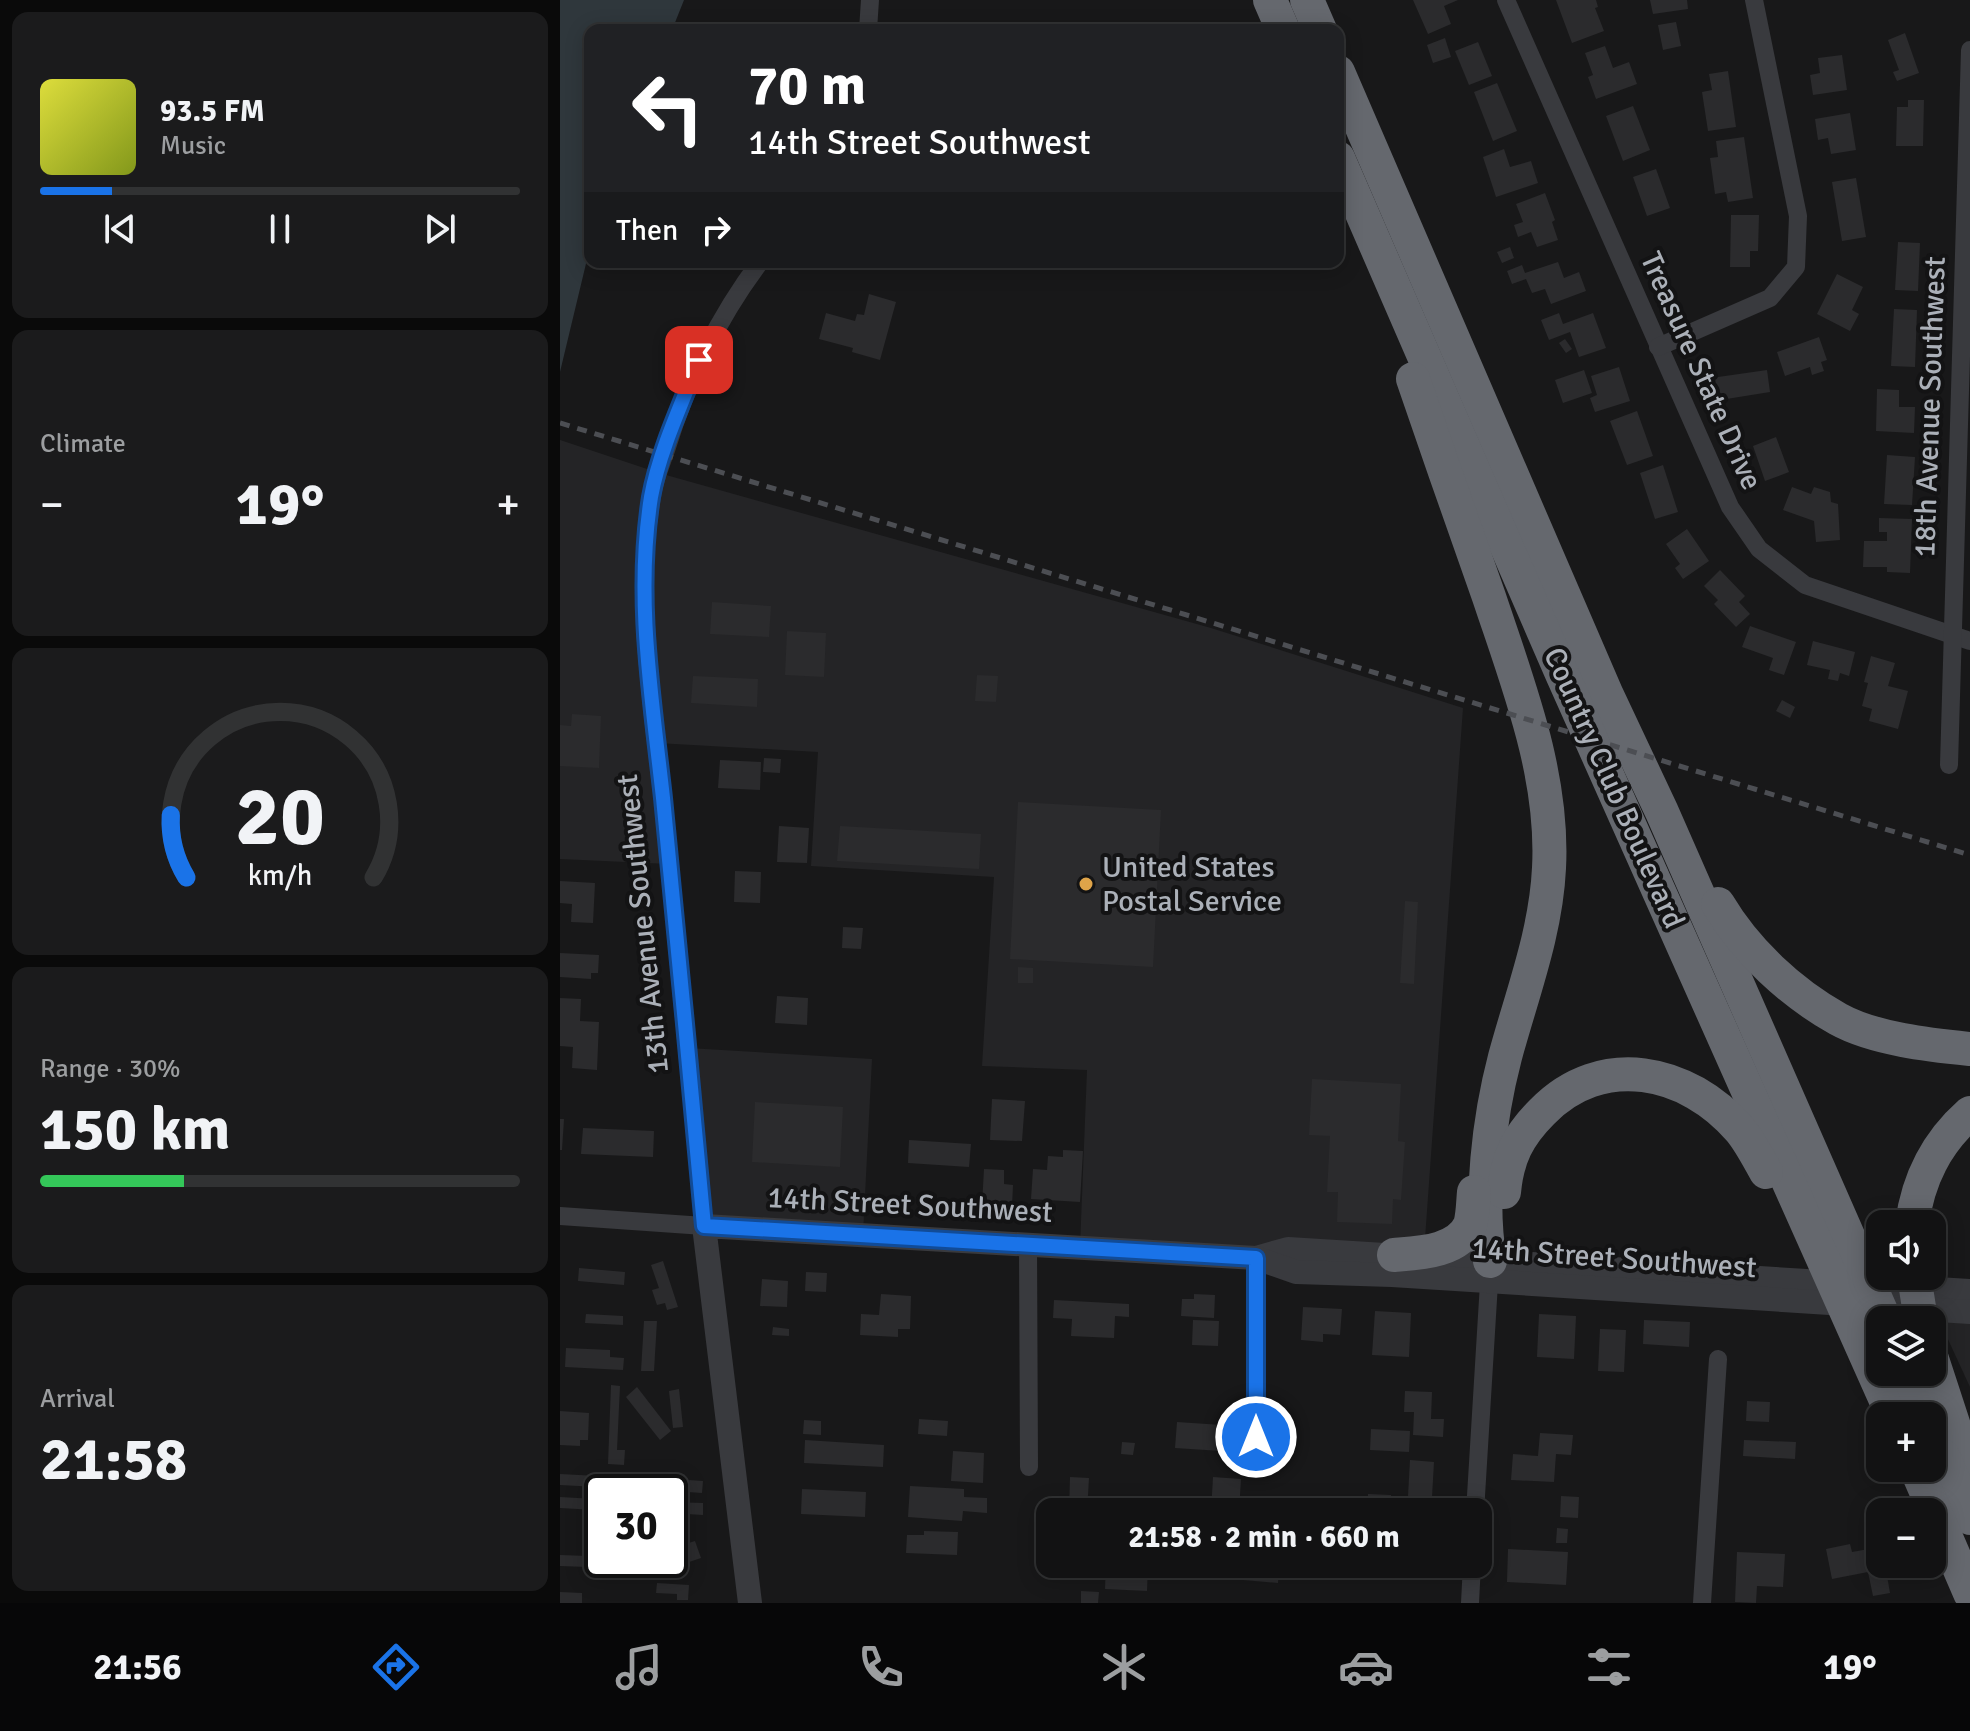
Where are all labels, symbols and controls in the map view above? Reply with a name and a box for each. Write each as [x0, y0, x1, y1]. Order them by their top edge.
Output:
text: 70 m [748, 51, 866, 120]
icon: left [616, 56, 720, 160]
text: 93.5 FM [160, 93, 265, 130]
text: 14th Street Southwest [748, 120, 1091, 165]
text: Music [160, 130, 226, 162]
icon: previous [98, 207, 142, 251]
icon: pause [258, 207, 302, 251]
icon: next [418, 207, 462, 251]
icon: right [694, 208, 738, 252]
text: Then [616, 212, 678, 249]
street label: Treasure State Drive [1632, 246, 1770, 496]
street label: 18th Avenue Southwest [1906, 256, 1954, 558]
pin [665, 326, 733, 394]
icon: arrive [677, 338, 721, 382]
text: Climate [40, 428, 126, 460]
text: 19° [236, 468, 324, 542]
text: − [40, 478, 64, 532]
text: + [496, 478, 520, 532]
street label: Country Club Boulevard [1535, 642, 1693, 934]
text: 20 [235, 765, 325, 867]
street label: 13th Avenue Southwest [609, 772, 677, 1076]
place label: United States Postal Service [1102, 849, 1282, 920]
text: km/h [248, 858, 312, 893]
marker: United States Postal Service [1077, 875, 1095, 893]
text: Range · 30% [40, 1053, 181, 1085]
text: 150 km [40, 1093, 230, 1167]
street label: 14th Street Southwest [766, 1179, 1054, 1231]
map controls [1866, 1210, 1946, 1578]
button: sound [1866, 1210, 1946, 1290]
street label: 14th Street Southwest [1470, 1230, 1758, 1286]
button: layers [1866, 1306, 1946, 1386]
text: Arrival [40, 1383, 115, 1415]
position arrow [1214, 1395, 1298, 1479]
button: + [1866, 1402, 1946, 1482]
text: 21:58 [40, 1423, 187, 1497]
speed limit sign: 30 [584, 1474, 688, 1578]
button: − [1866, 1498, 1946, 1578]
text: 21:58 · 2 min · 660 m [1128, 1519, 1400, 1556]
icon: directions [368, 1639, 424, 1695]
icon: music [611, 1639, 667, 1695]
icon: phone [853, 1639, 909, 1695]
icon: climate [1096, 1639, 1152, 1695]
icon: car [1338, 1639, 1394, 1695]
icon: filters [1581, 1639, 1637, 1695]
text: 21:56 [93, 1645, 182, 1690]
text: 19° [1823, 1645, 1877, 1690]

